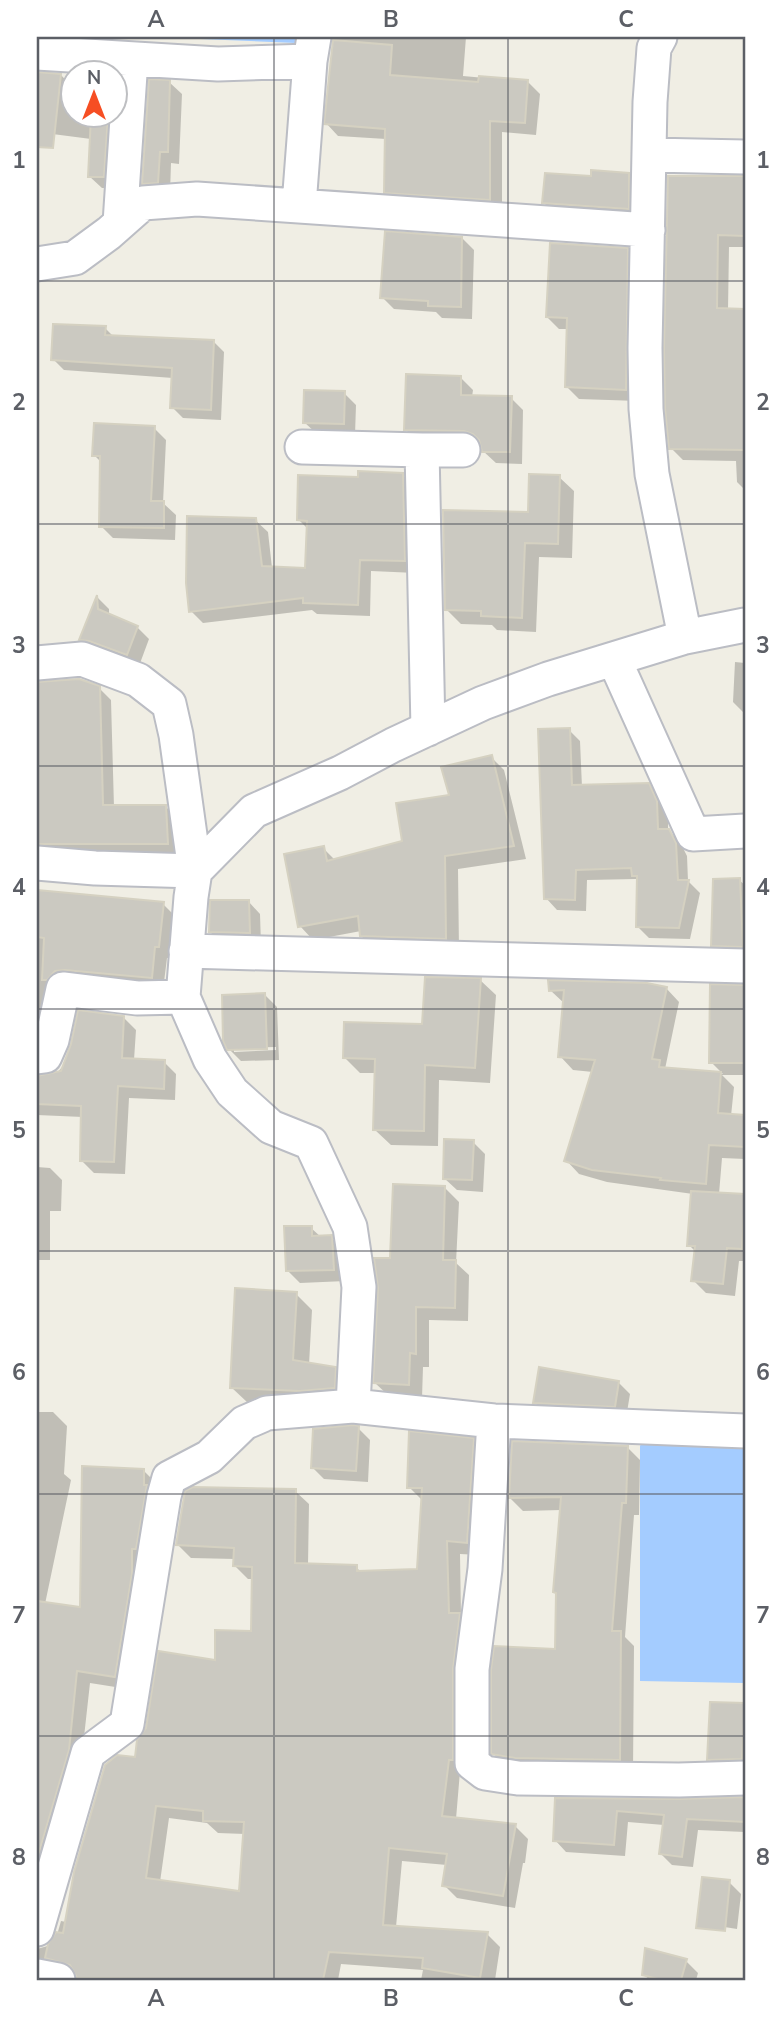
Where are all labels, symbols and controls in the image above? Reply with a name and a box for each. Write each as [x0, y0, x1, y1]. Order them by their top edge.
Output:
text: A [147, 4, 165, 35]
text: B [383, 4, 399, 35]
text: C [618, 4, 634, 35]
north arrow [60, 60, 130, 130]
text: N [87, 65, 101, 91]
text: 1 [12, 145, 26, 176]
text: 1 [756, 145, 770, 176]
text: 2 [12, 387, 26, 418]
text: 2 [756, 387, 770, 418]
text: 3 [12, 630, 26, 661]
text: 3 [756, 630, 770, 661]
text: 4 [12, 872, 26, 903]
text: 4 [756, 872, 770, 903]
text: 5 [12, 1115, 26, 1146]
text: 5 [756, 1115, 770, 1146]
text: 6 [12, 1357, 26, 1388]
text: 6 [756, 1357, 770, 1388]
text: 7 [12, 1600, 26, 1631]
text: 7 [756, 1600, 770, 1631]
text: 8 [12, 1842, 26, 1873]
text: 8 [756, 1842, 770, 1873]
text: A [147, 1983, 165, 2014]
text: B [383, 1983, 399, 2014]
text: C [618, 1983, 634, 2014]

